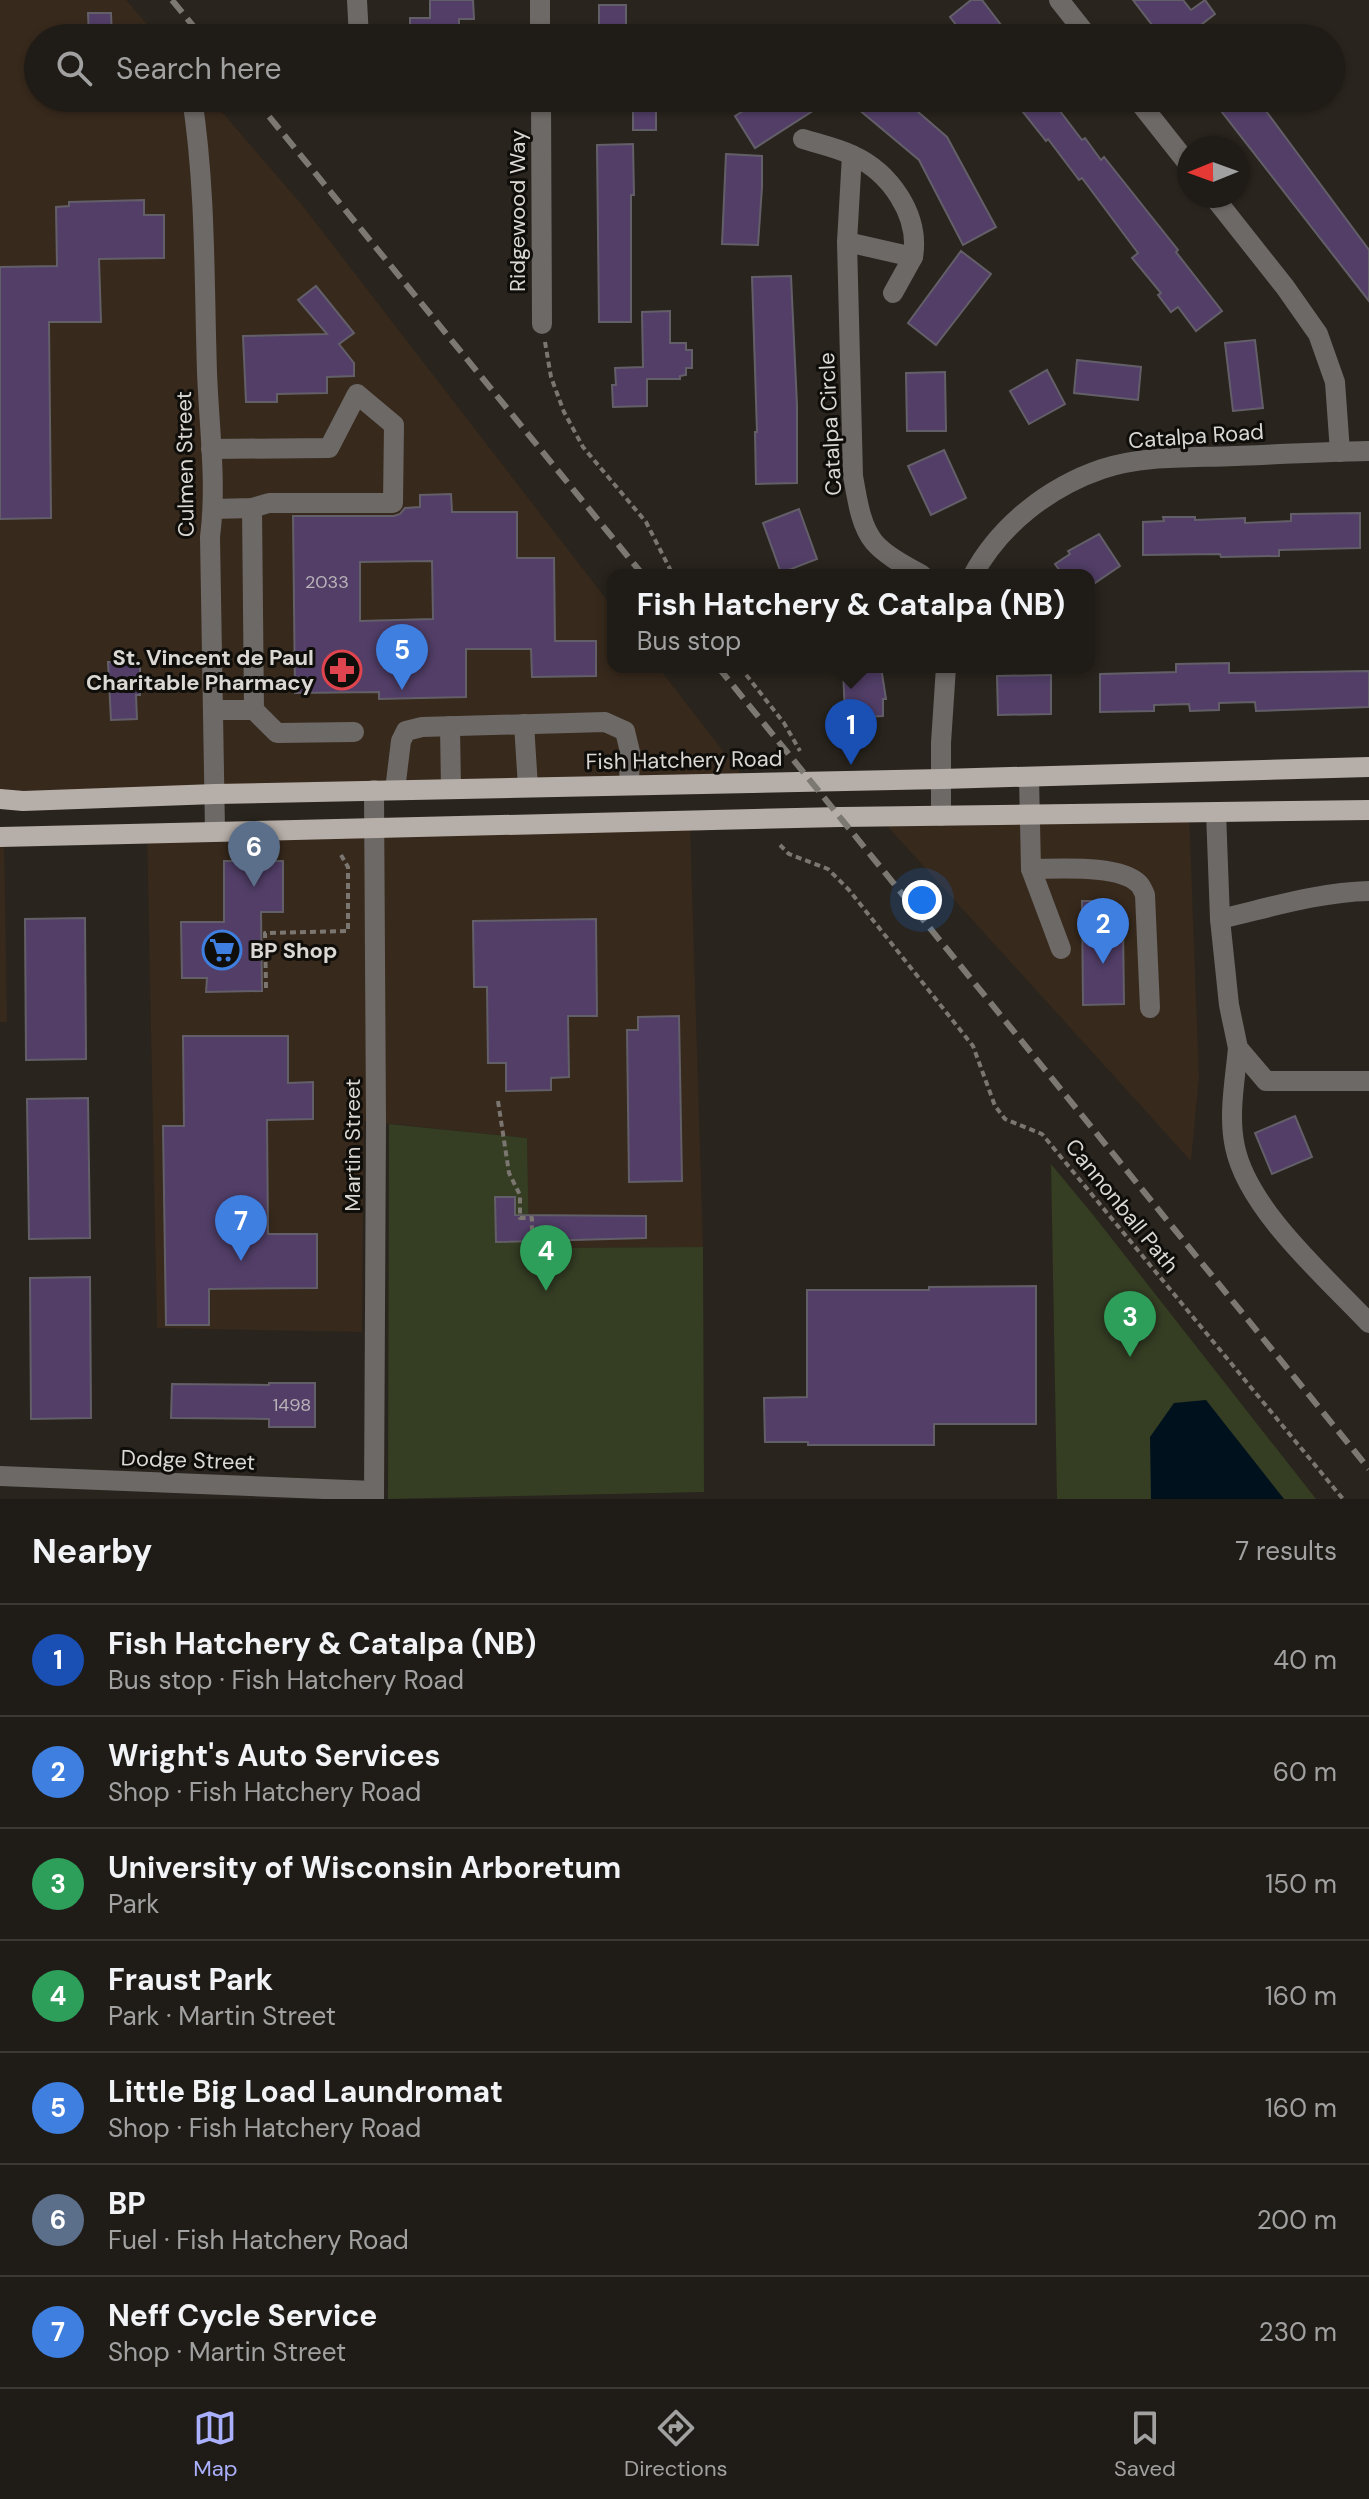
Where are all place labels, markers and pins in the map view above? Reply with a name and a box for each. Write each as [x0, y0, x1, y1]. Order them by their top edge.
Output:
pin: 5 [376, 624, 428, 690]
place label: St. Vincent de Paul Charitable Pharmacy [86, 643, 314, 697]
pharmacy icon: St. Vincent de Paul Charitable Pharmacy [321, 649, 363, 691]
pin: 1 [825, 699, 877, 765]
pin: 6 [228, 821, 280, 887]
pin: 2 [1077, 898, 1129, 964]
supermarket icon: BP Shop [201, 929, 243, 971]
place label: BP Shop [250, 936, 337, 965]
pin: 7 [215, 1195, 267, 1261]
pin: 4 [520, 1225, 572, 1291]
pin: 3 [1104, 1291, 1156, 1357]

